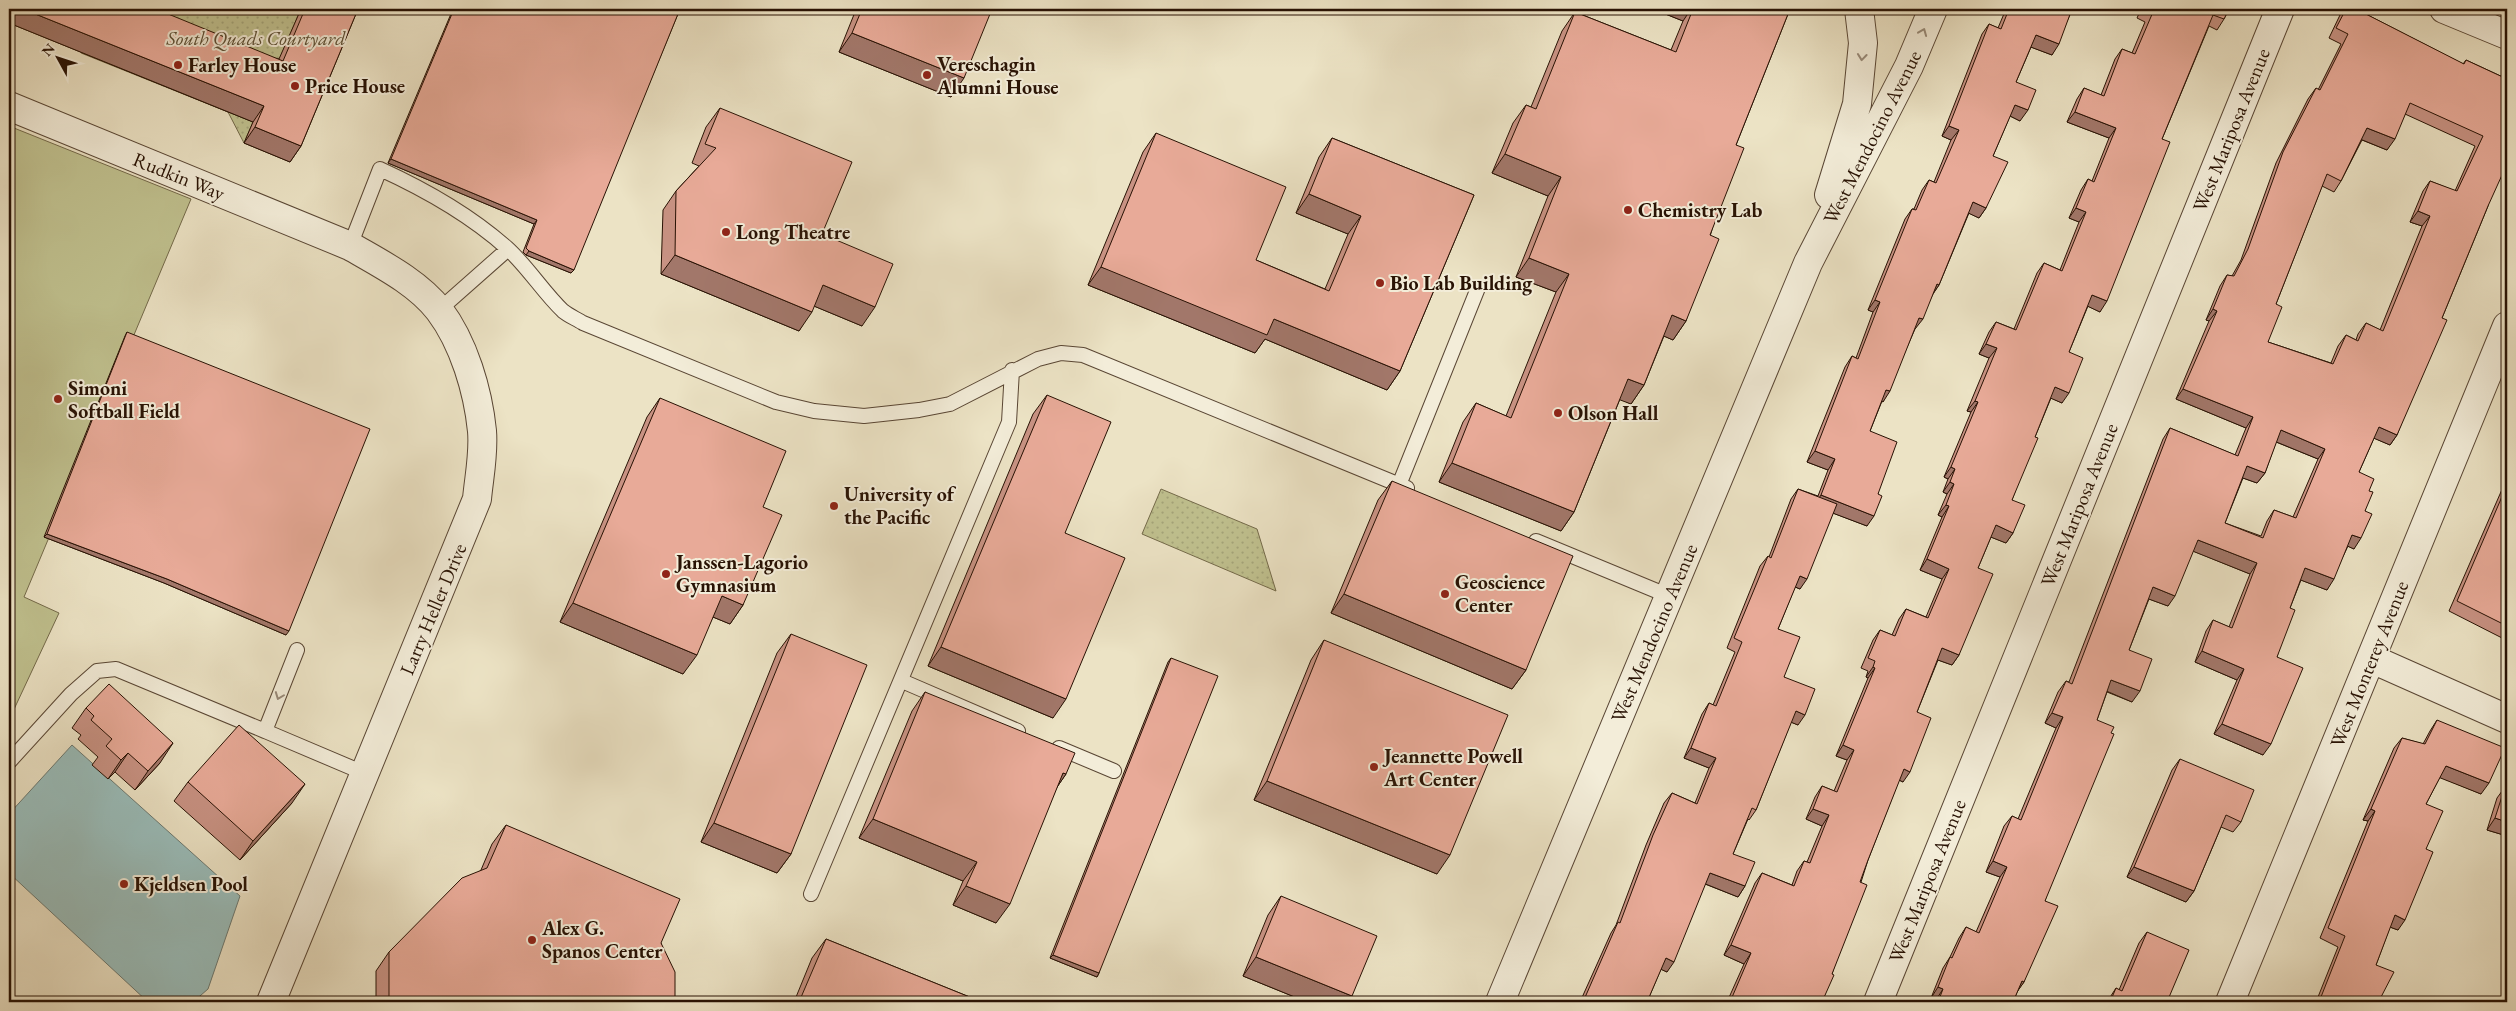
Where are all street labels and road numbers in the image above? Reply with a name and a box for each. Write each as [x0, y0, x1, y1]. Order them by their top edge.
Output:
street label: West Mariposa Avenue [2186, 44, 2276, 216]
street label: West Mendocino Avenue [1817, 45, 1927, 228]
street label: Rudkin Way [129, 146, 229, 206]
street label: West Mariposa Avenue [2034, 419, 2124, 591]
street label: Larry Heller Drive [394, 539, 473, 679]
street label: West Mendocino Avenue [1605, 539, 1704, 726]
street label: West Monterey Avenue [2324, 577, 2414, 751]
street label: West Mariposa Avenue [1882, 795, 1972, 967]

